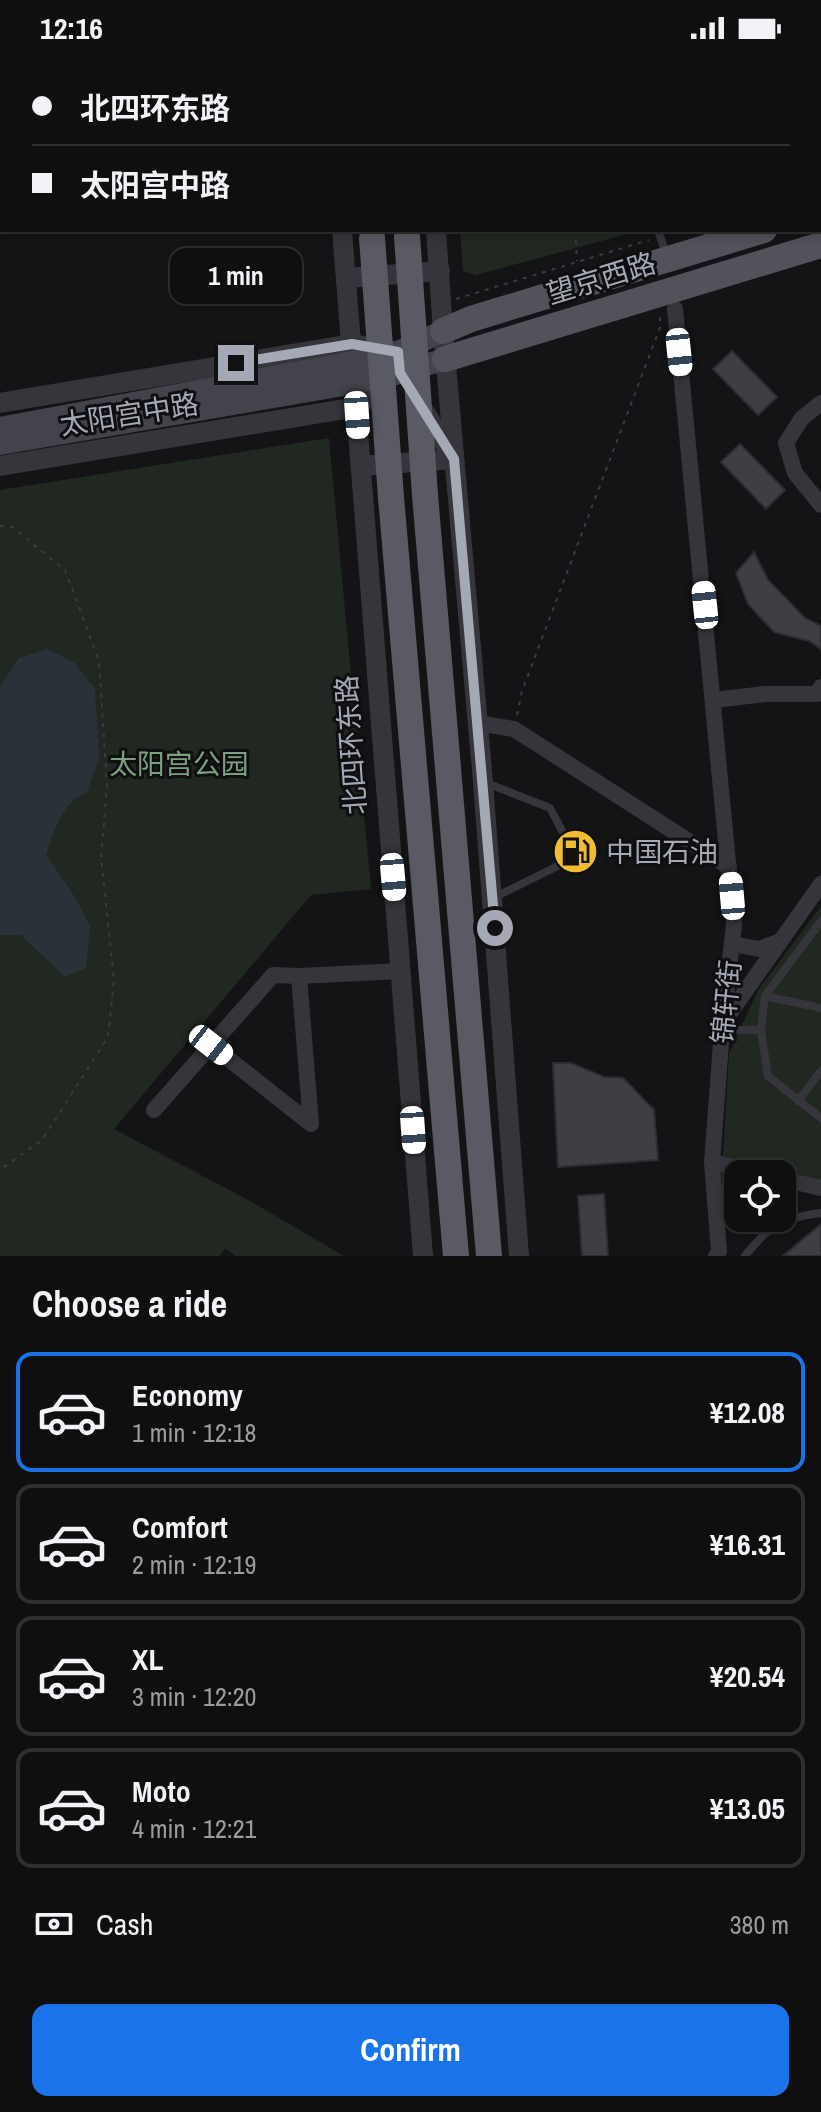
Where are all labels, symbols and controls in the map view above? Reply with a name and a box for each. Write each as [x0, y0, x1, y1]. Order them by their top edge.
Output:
text: 12:16 [40, 8, 103, 48]
text: 北四环东路 [80, 88, 230, 128]
text: 太阳宫中路 [80, 165, 230, 205]
street label: 望京西路 [542, 243, 660, 313]
callout: 1 min [170, 247, 302, 303]
text: 1 min [208, 258, 264, 293]
car [665, 327, 693, 377]
route end [218, 345, 254, 381]
street label: 太阳宫中路 [57, 384, 201, 444]
car [343, 390, 371, 440]
car [691, 580, 719, 630]
street label: 北四环东路 [327, 674, 375, 816]
park label: 太阳宫公园 [109, 745, 249, 783]
fuel station icon: 中国石油 [551, 828, 599, 876]
place label: 中国石油 [606, 833, 718, 871]
car [379, 852, 407, 902]
car [718, 871, 746, 921]
route start [477, 910, 513, 946]
street label: 锦轩街 [703, 958, 749, 1046]
car [185, 1021, 237, 1069]
car [399, 1105, 427, 1155]
map controls [724, 1160, 796, 1232]
button: locate [724, 1160, 796, 1232]
text: Choose a ride [32, 1280, 227, 1328]
text: Economy [132, 1375, 243, 1415]
icon: car [36, 1376, 108, 1448]
text: ¥12.08 [710, 1392, 785, 1432]
text: 1 min · 12:18 [132, 1415, 256, 1450]
text: Comfort [132, 1507, 228, 1547]
icon: car [36, 1508, 108, 1580]
text: ¥16.31 [710, 1524, 785, 1564]
text: 2 min · 12:19 [132, 1547, 256, 1582]
text: XL [132, 1639, 163, 1679]
icon: car [36, 1640, 108, 1712]
text: ¥20.54 [710, 1656, 785, 1696]
text: 3 min · 12:20 [132, 1679, 256, 1714]
text: Moto [132, 1771, 191, 1811]
icon: car [36, 1772, 108, 1844]
text: ¥13.05 [710, 1788, 785, 1828]
text: 4 min · 12:21 [132, 1811, 256, 1846]
icon: cash [32, 1902, 76, 1946]
text: Cash [96, 1904, 153, 1944]
text: 380 m [730, 1907, 789, 1942]
button: Confirm [32, 2004, 789, 2096]

